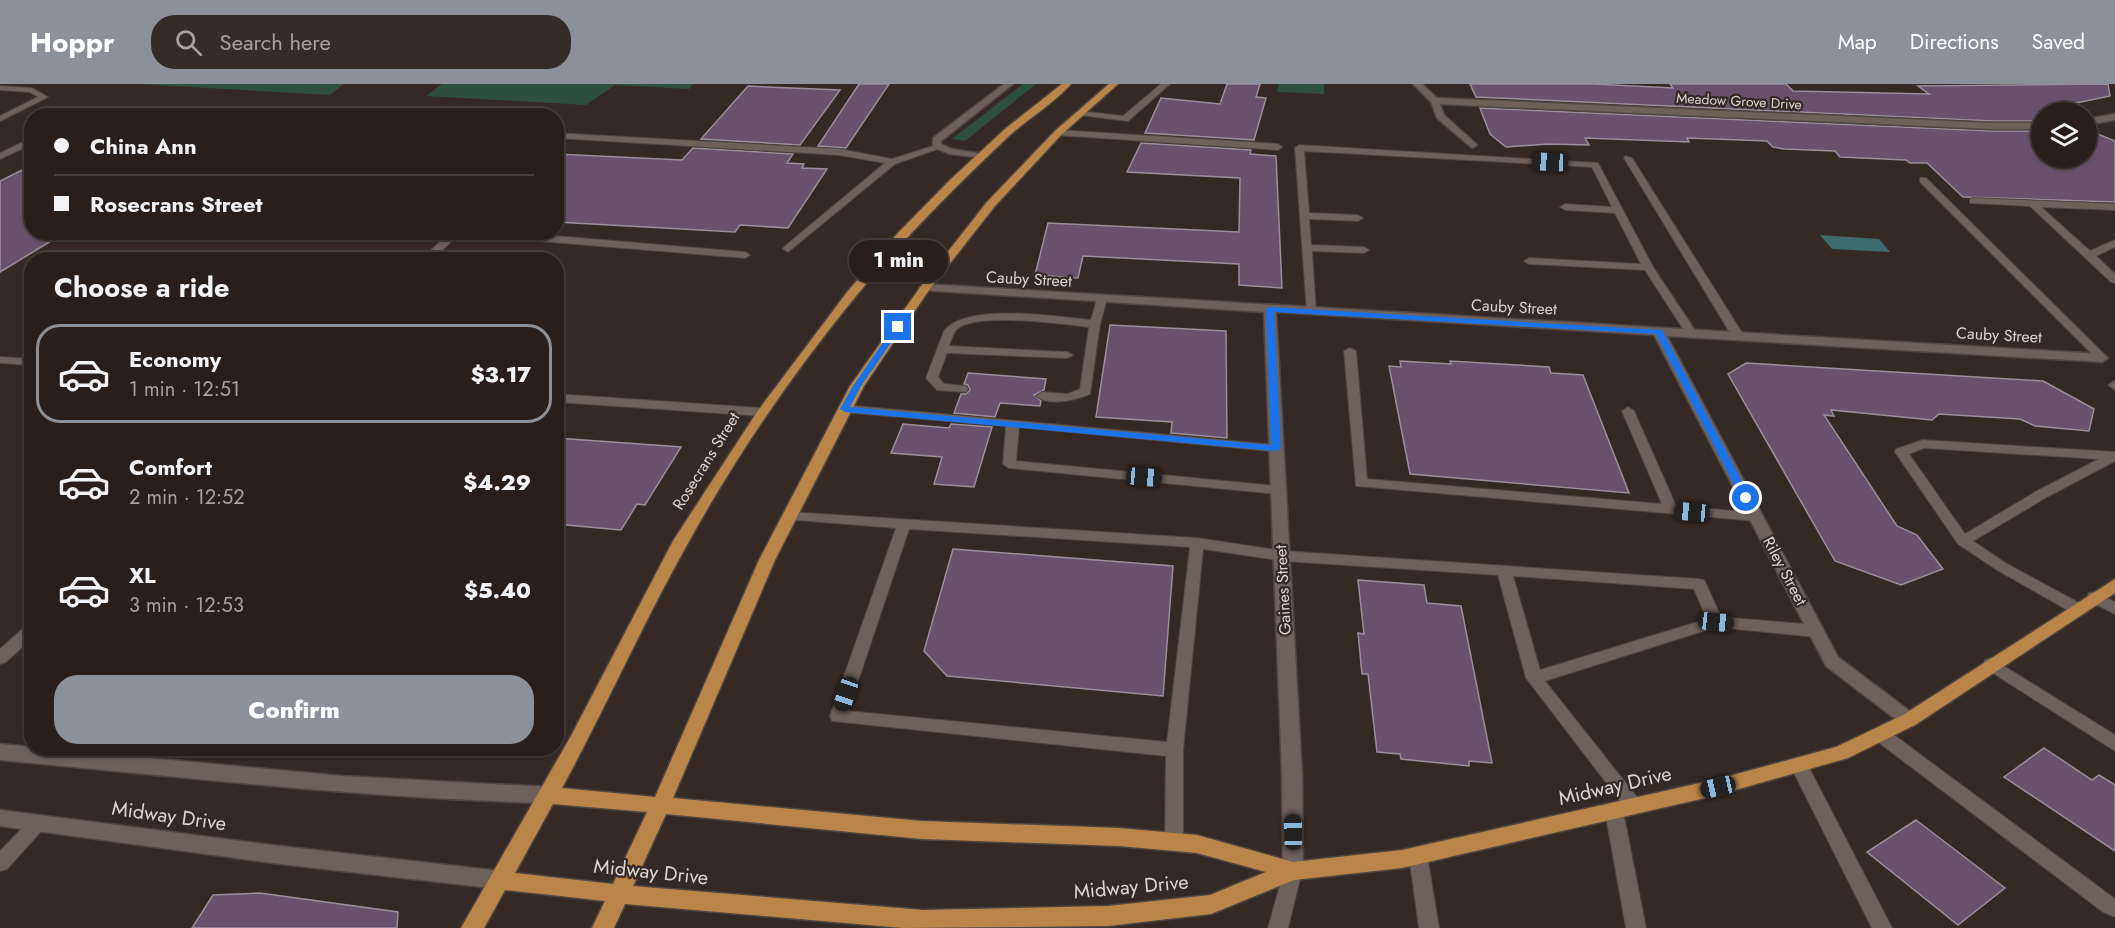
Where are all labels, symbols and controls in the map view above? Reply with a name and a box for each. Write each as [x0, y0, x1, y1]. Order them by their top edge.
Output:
search box [151, 15, 571, 69]
text: Hoppr [30, 22, 115, 63]
icon: search [172, 26, 205, 59]
text: Search here [220, 26, 331, 58]
text: Map [1838, 27, 1877, 57]
text: Directions [1910, 27, 1999, 57]
text: Saved [2032, 27, 2085, 57]
street label: Meadow Grove Drive [1676, 88, 1802, 114]
map controls [2031, 102, 2097, 168]
button: layers [2031, 102, 2097, 168]
text: China Ann [90, 130, 197, 162]
car [1532, 152, 1568, 172]
text: Rosecrans Street [90, 188, 263, 220]
callout: 1 min [848, 240, 948, 282]
text: 1 min [873, 246, 924, 275]
street label: Cauby Street [985, 265, 1073, 293]
text: Choose a ride [54, 268, 229, 307]
street label: Cauby Street [1470, 293, 1558, 321]
route end [884, 313, 911, 340]
street label: Cauby Street [1955, 321, 2043, 349]
text: Economy [129, 343, 221, 375]
icon: car [57, 347, 111, 401]
text: $3.17 [471, 358, 531, 390]
text: 1 min · 12:51 [129, 375, 240, 404]
street label: Rosecrans Street [667, 408, 745, 514]
text: Comfort [129, 451, 212, 483]
icon: car [57, 455, 111, 509]
text: $4.29 [463, 466, 531, 498]
car [1125, 466, 1163, 488]
text: 2 min · 12:52 [129, 483, 245, 512]
route start [1732, 484, 1759, 511]
car [1673, 501, 1711, 523]
street label: Riley Street [1757, 533, 1813, 610]
street label: Gaines Street [1269, 544, 1297, 636]
text: XL [129, 559, 156, 591]
icon: car [57, 563, 111, 617]
text: $5.40 [464, 574, 531, 606]
text: 3 min · 12:53 [129, 591, 244, 620]
car [1697, 611, 1735, 633]
car [832, 674, 860, 714]
button: Confirm [54, 675, 534, 744]
street label: Midway Drive [1556, 759, 1674, 813]
car [1698, 774, 1738, 800]
street label: Midway Drive [110, 794, 228, 838]
car [1284, 814, 1302, 850]
street label: Midway Drive [592, 852, 710, 892]
street label: Midway Drive [1072, 868, 1190, 906]

